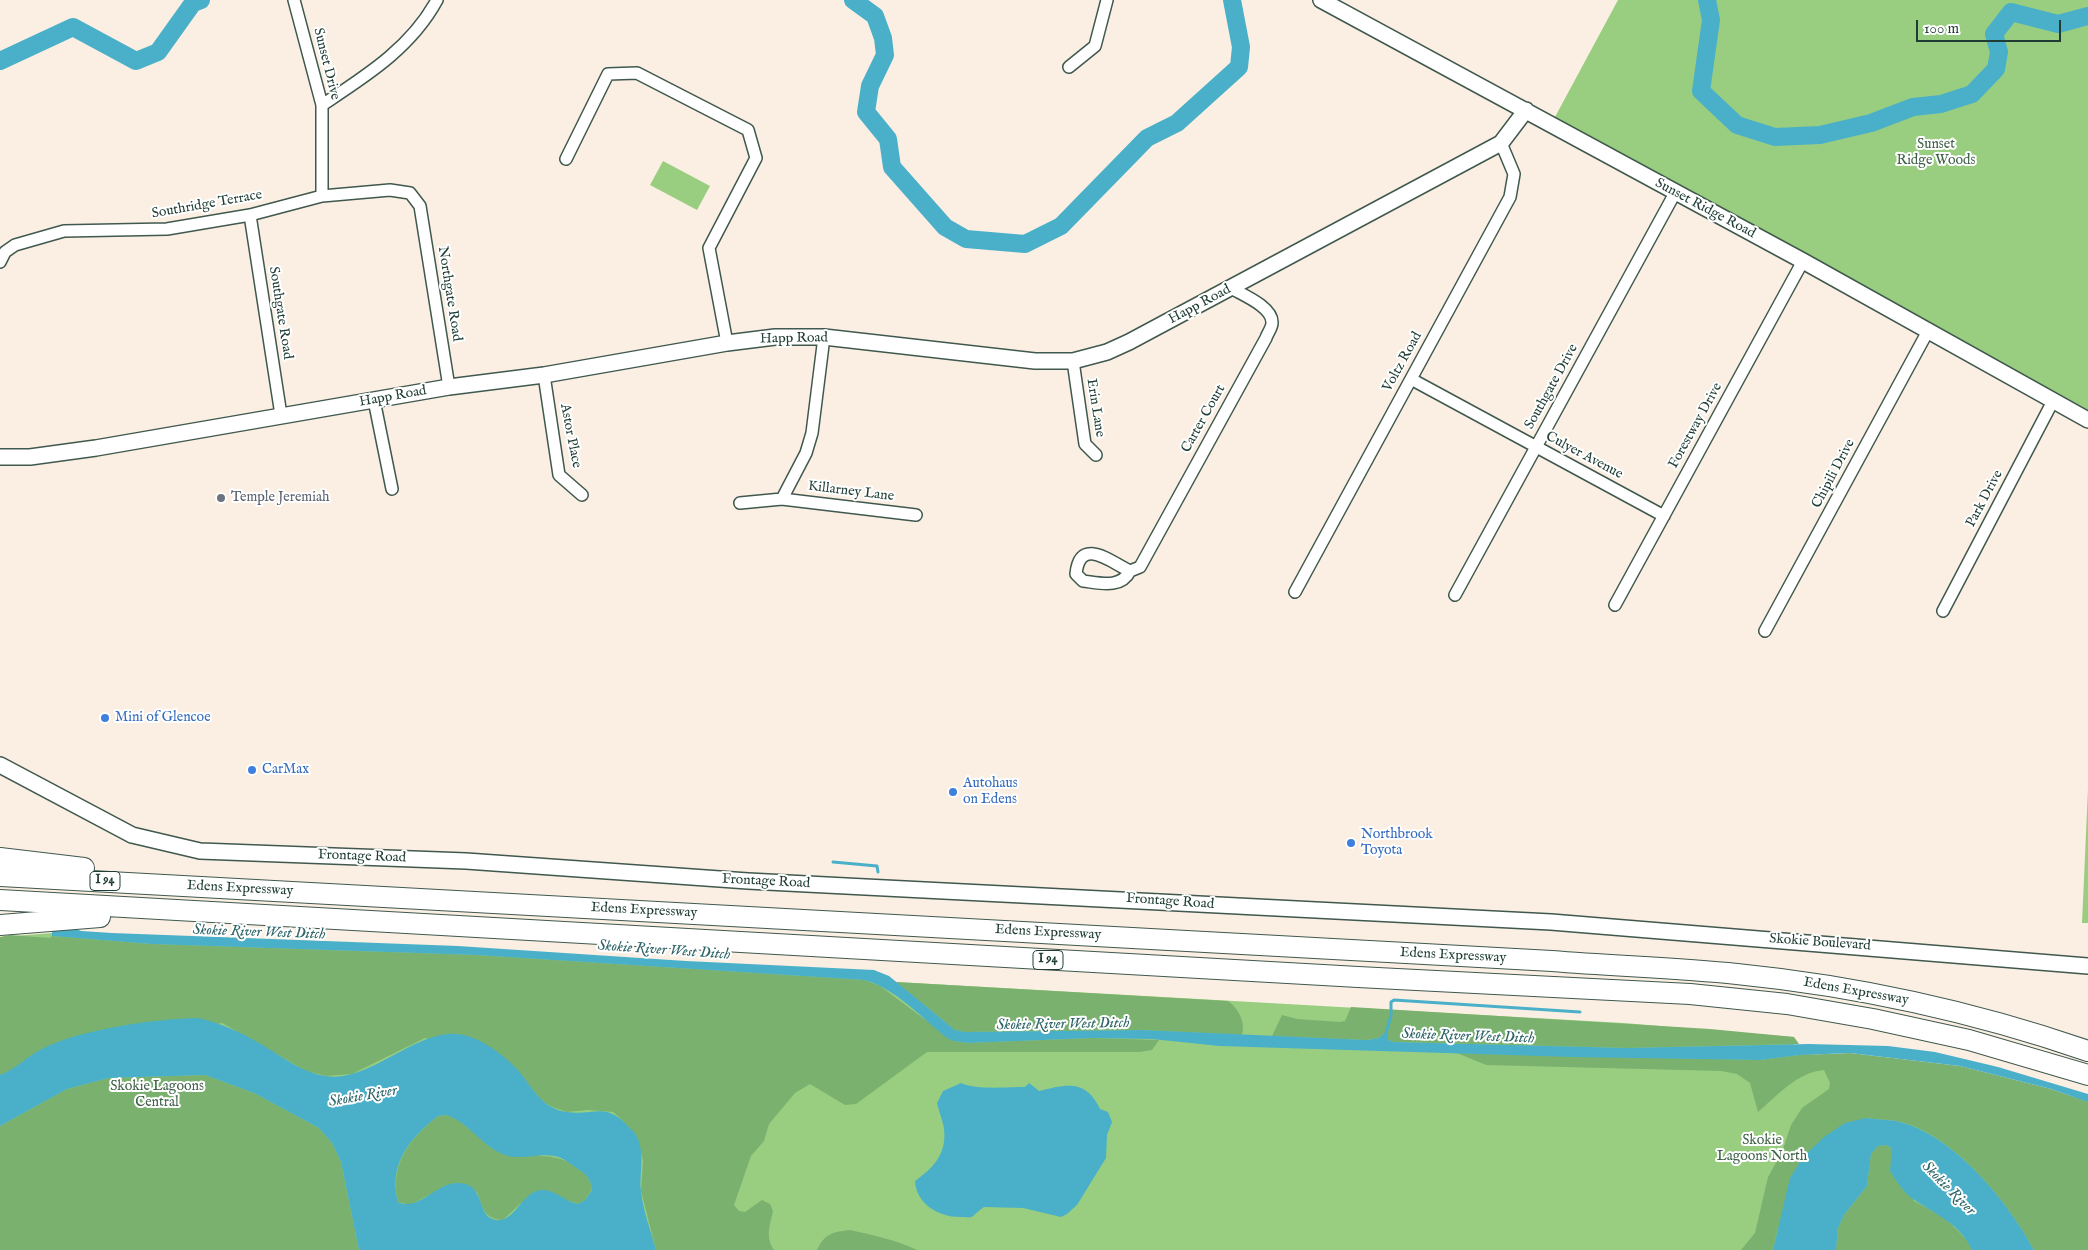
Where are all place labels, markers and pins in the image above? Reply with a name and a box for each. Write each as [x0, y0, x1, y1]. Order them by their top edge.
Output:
place label: Temple Jeremiah [231, 490, 329, 506]
marker: Temple Jeremiah [215, 492, 227, 504]
place label: Mini of Glencoe [115, 710, 211, 726]
marker: Mini of Glencoe [99, 712, 111, 724]
place label: CarMax [262, 762, 309, 778]
marker: CarMax [246, 764, 258, 776]
place label: Autohaus on Edens [963, 776, 1018, 809]
marker: Autohaus on Edens [947, 786, 959, 798]
place label: Northbrook Toyota [1361, 827, 1433, 860]
marker: Northbrook Toyota [1345, 837, 1357, 849]

